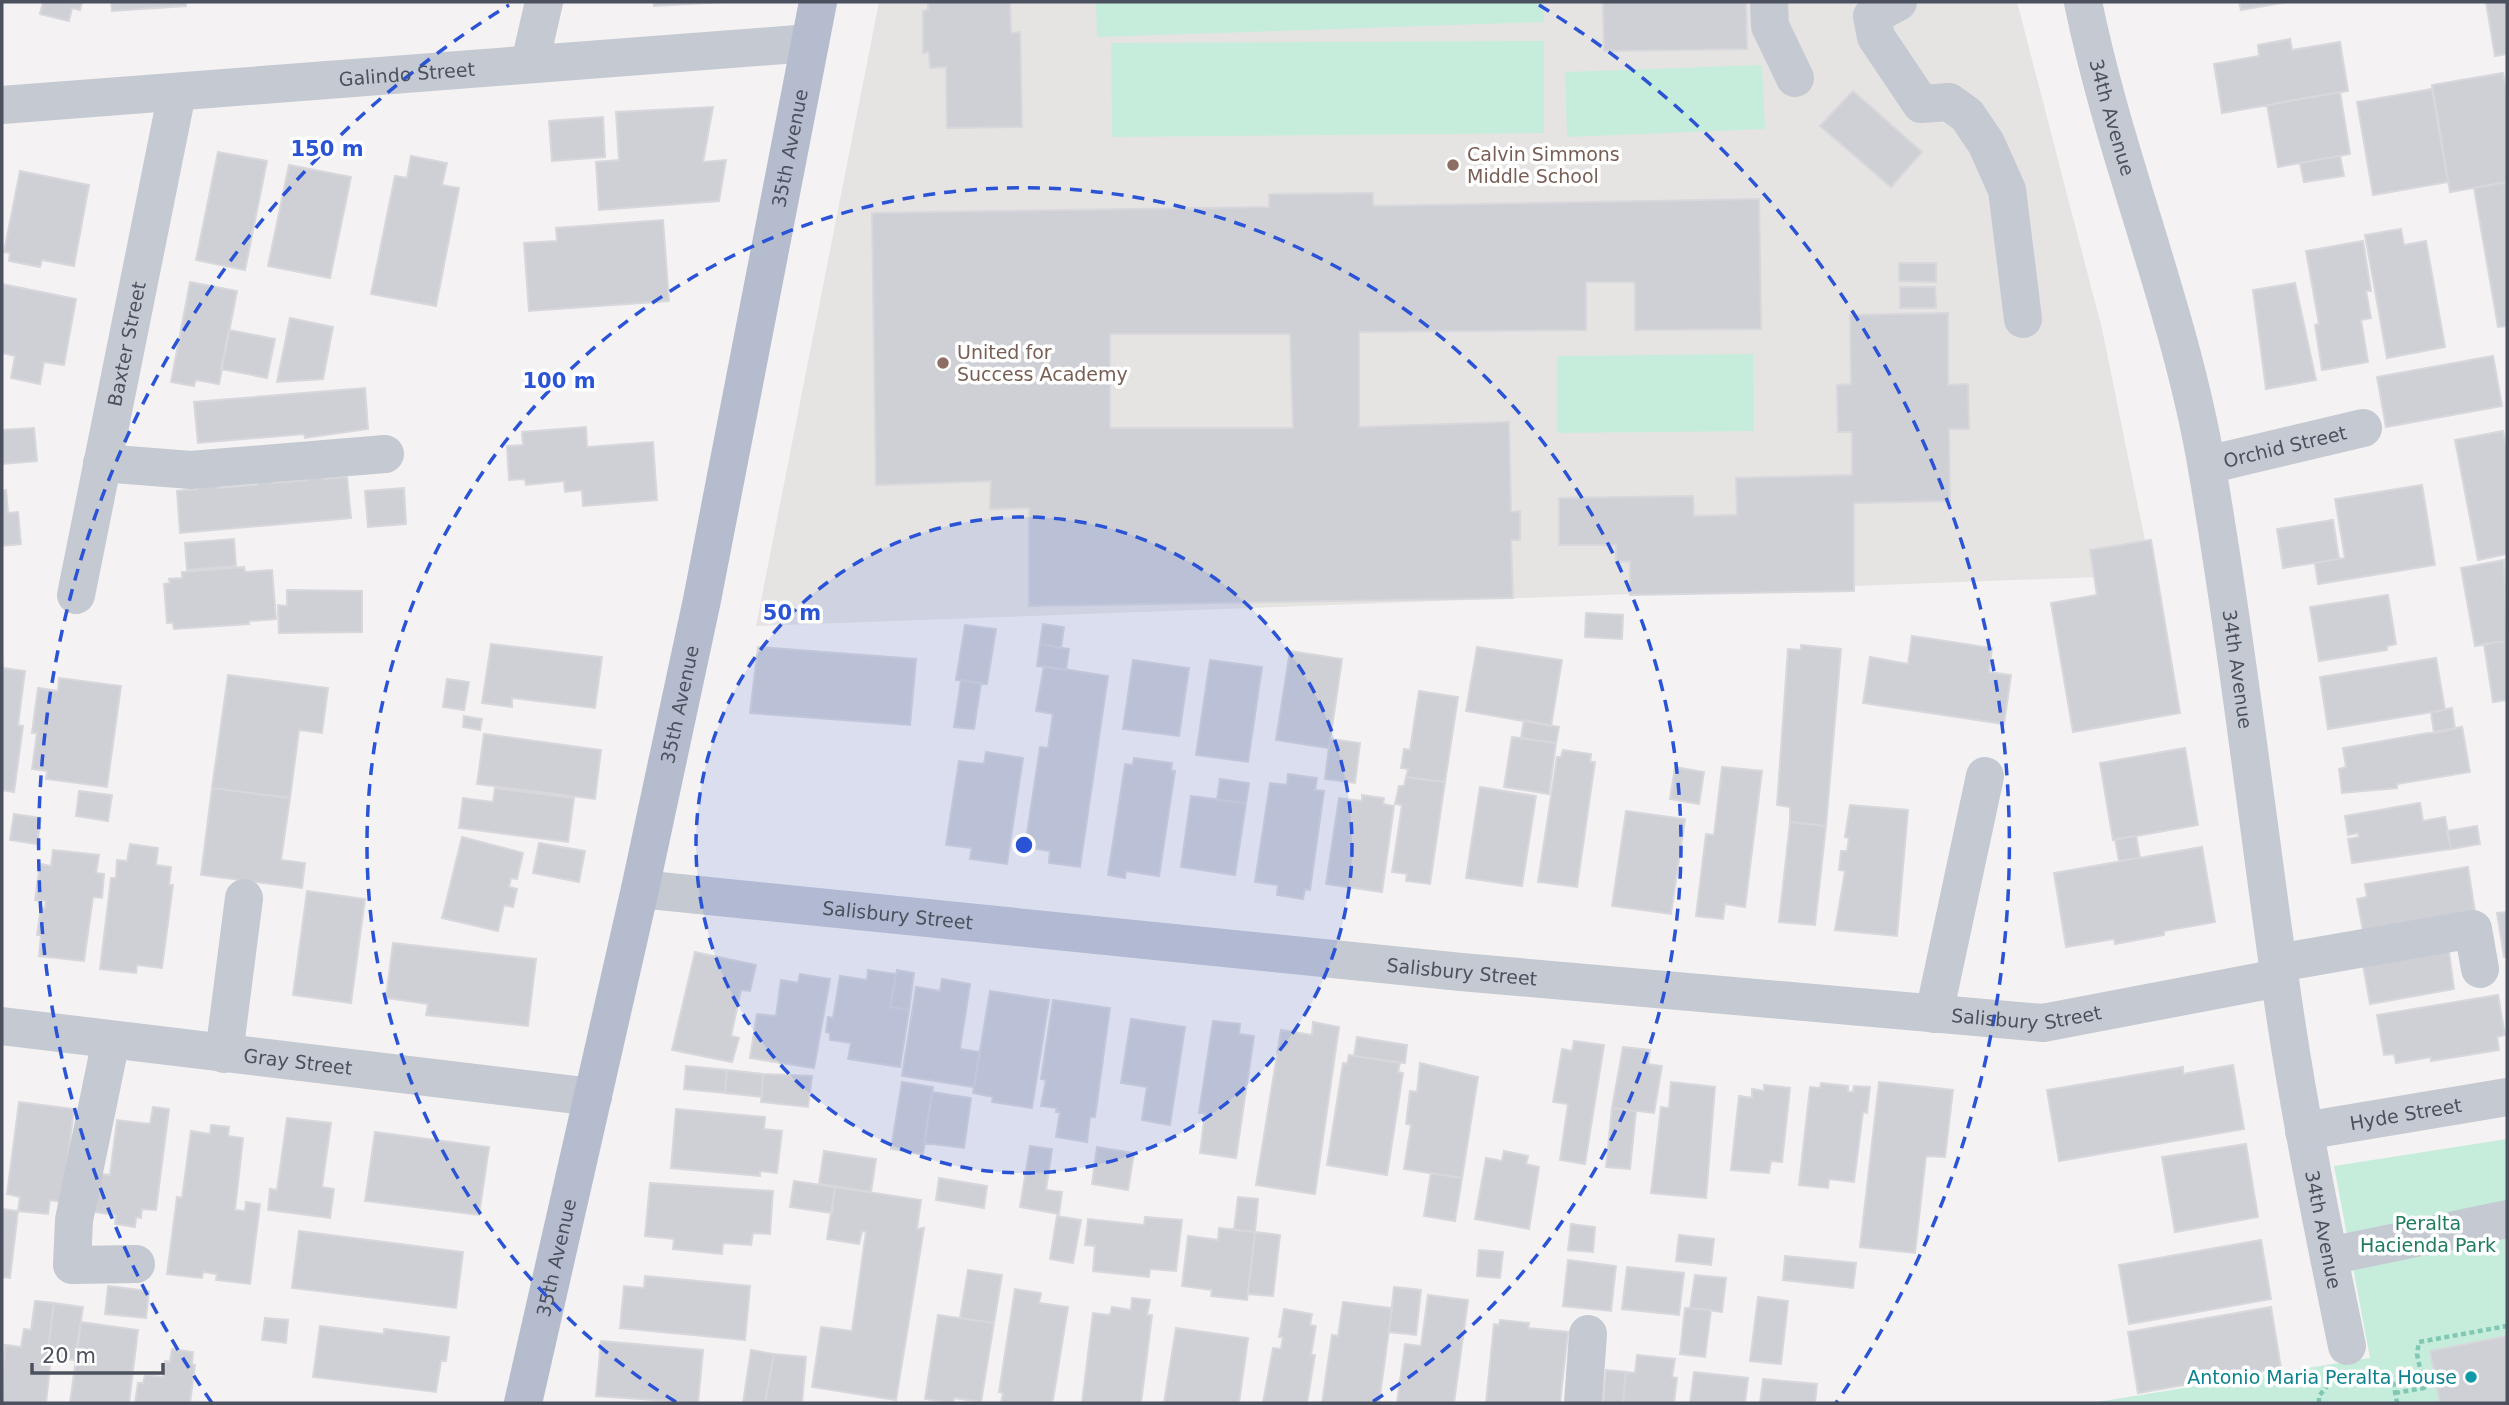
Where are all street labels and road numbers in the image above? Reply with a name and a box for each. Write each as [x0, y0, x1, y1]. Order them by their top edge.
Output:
street label: 34th Avenue [2085, 57, 2139, 178]
street label: Galindo Street [338, 58, 476, 90]
street label: 35th Avenue [767, 87, 812, 209]
street label: Baxter Street [103, 280, 150, 408]
street label: Orchid Street [2221, 421, 2349, 472]
street label: 34th Avenue [2218, 608, 2257, 730]
street label: 35th Avenue [656, 643, 703, 766]
street label: Salisbury Street [821, 897, 974, 934]
street label: Salisbury Street [1385, 954, 1538, 990]
street label: Salisbury Street [1950, 1001, 2103, 1034]
street label: Gray Street [242, 1044, 353, 1079]
street label: Hyde Street [2348, 1094, 2463, 1134]
street label: 34th Avenue [2301, 1168, 2346, 1291]
street label: 35th Avenue [532, 1197, 580, 1319]

